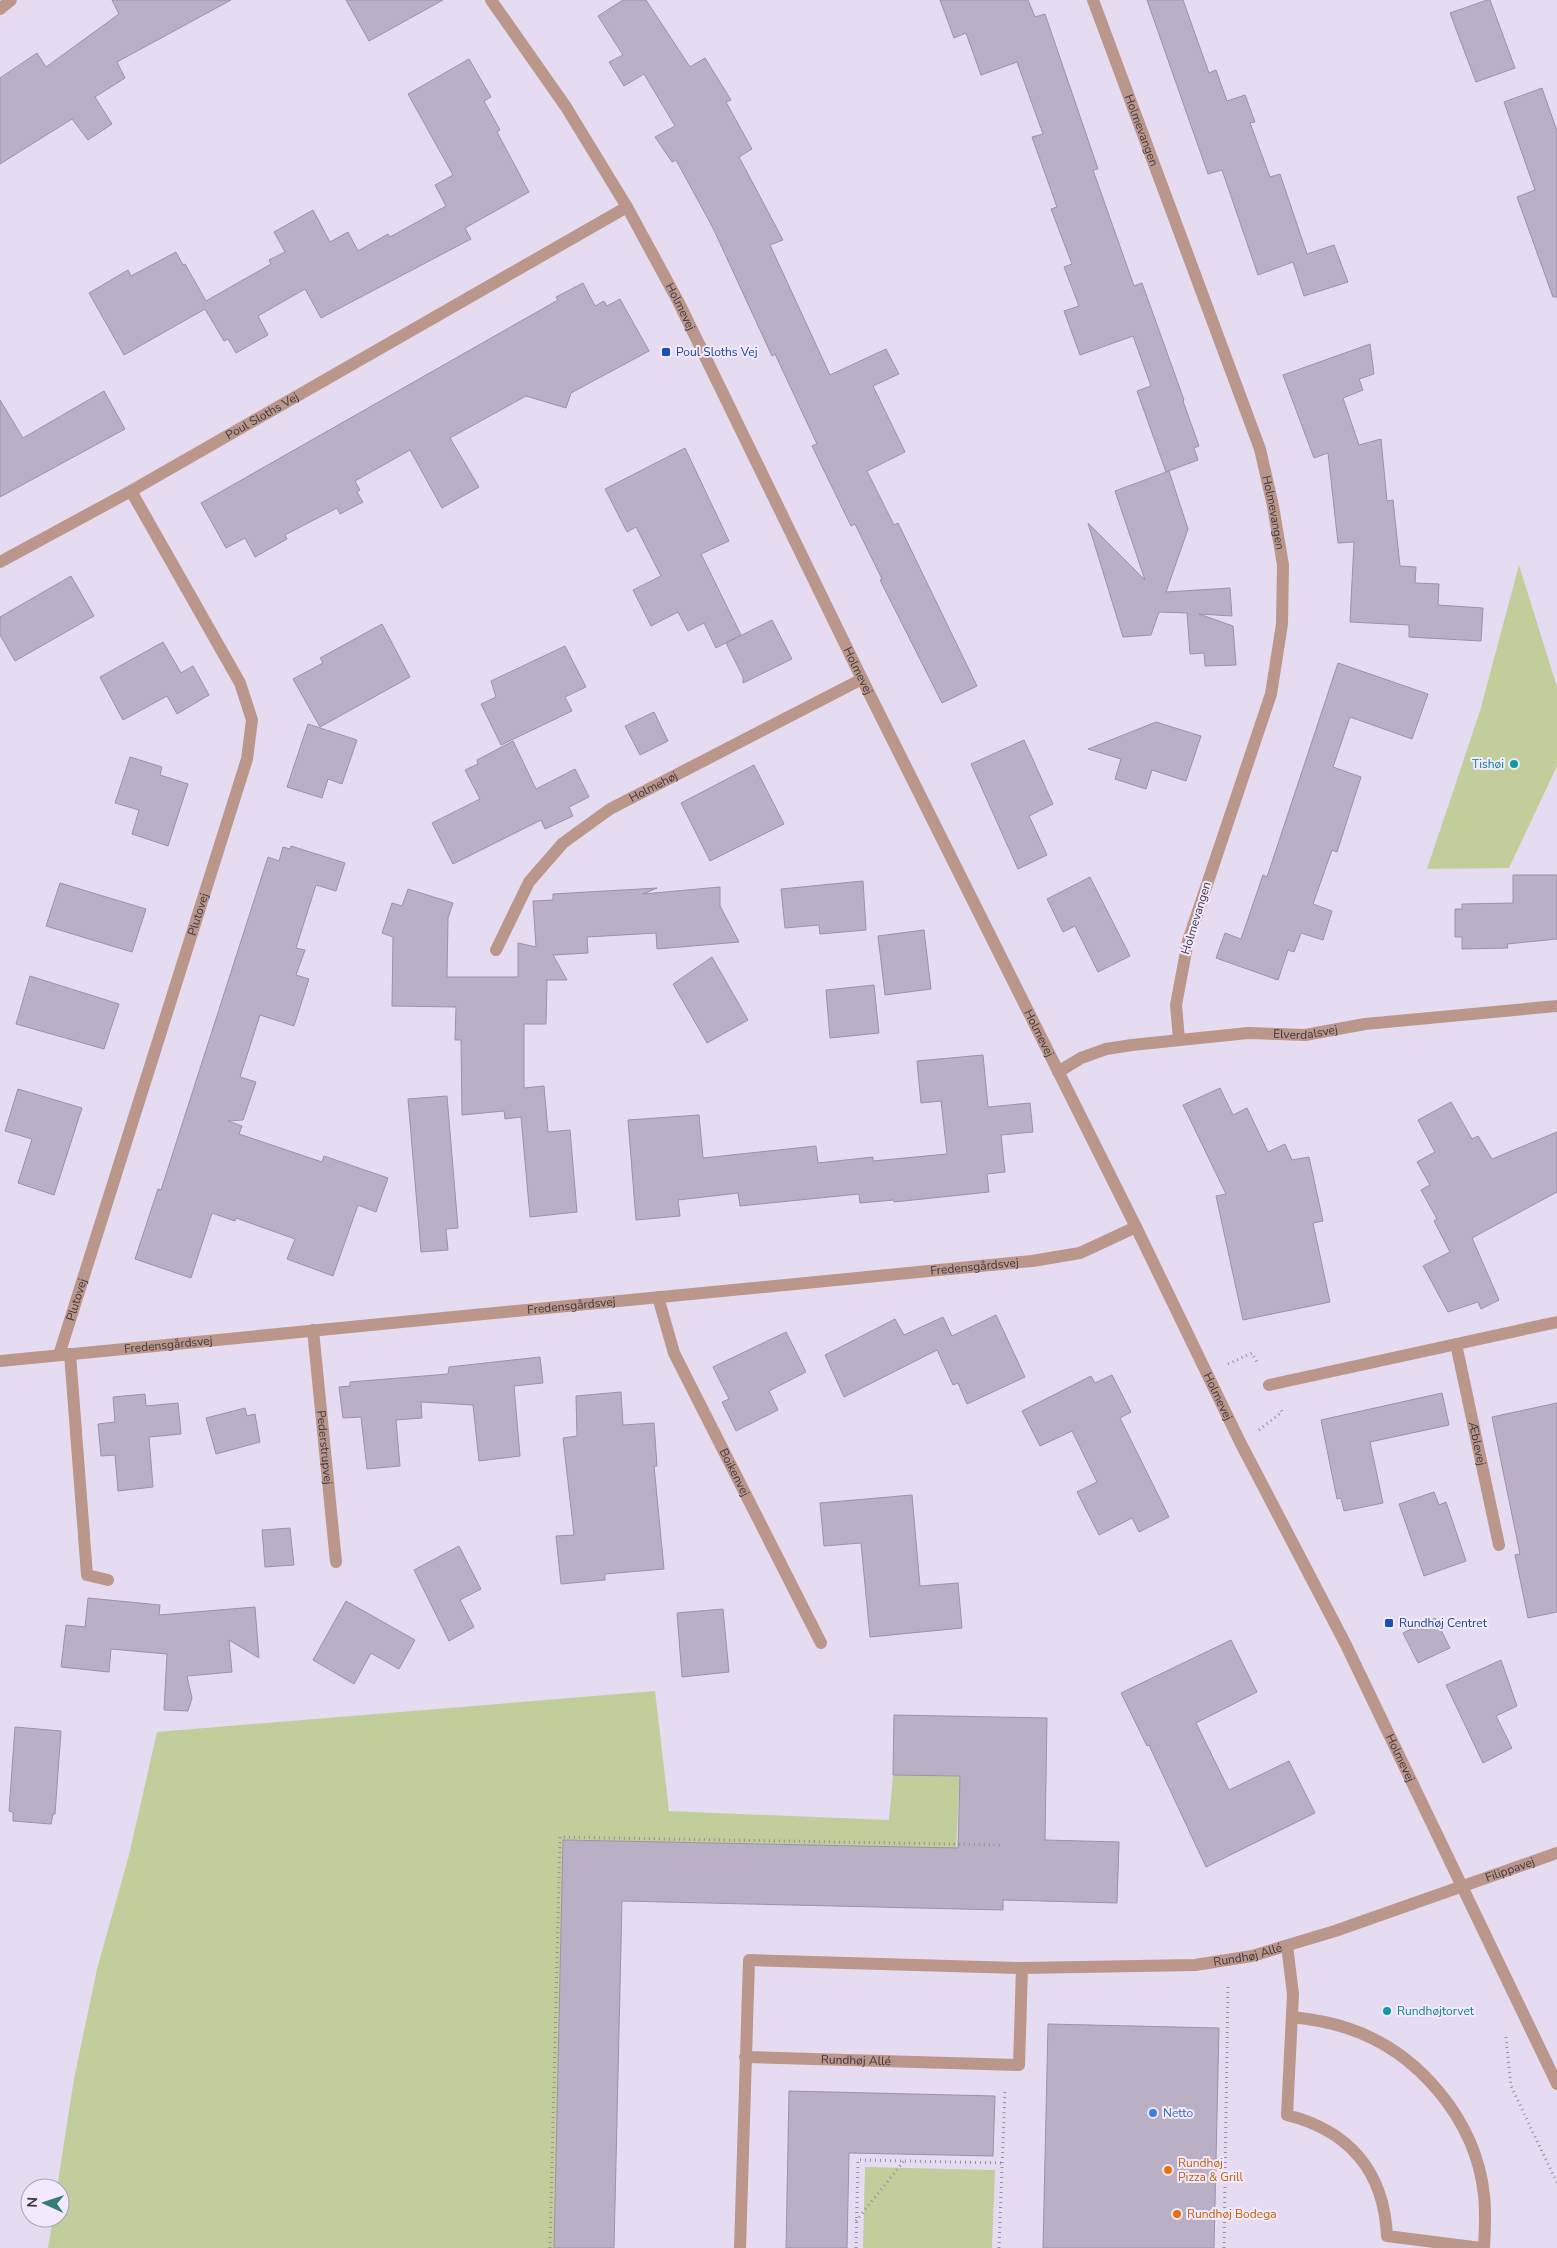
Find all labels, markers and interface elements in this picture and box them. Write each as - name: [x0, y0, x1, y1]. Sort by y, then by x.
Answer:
- street label: Holmevangen: [1121, 92, 1162, 168]
- street label: Holmevej: [662, 280, 699, 333]
- place label: Poul Sloths Vej: [676, 344, 758, 360]
- marker: Poul Sloths Vej: [660, 346, 672, 358]
- street label: Poul Sloths Vej: [223, 389, 302, 443]
- street label: Holmevangen: [1258, 474, 1288, 551]
- street label: Holmevej: [840, 644, 877, 697]
- place label: Tishøi: [1472, 756, 1504, 772]
- marker: Tishøi: [1508, 758, 1520, 770]
- street label: Holmehøj: [626, 767, 680, 806]
- street label: Holmevangen: [1177, 880, 1215, 956]
- street label: Plutovej: [184, 891, 212, 938]
- street label: Holmevej: [1020, 1007, 1058, 1060]
- street label: Elverdalsvej: [1273, 1021, 1339, 1043]
- street label: Fredensgårdsvej: [930, 1254, 1020, 1279]
- street label: Plutovej: [62, 1276, 91, 1323]
- street label: Fredensgårdsvej: [526, 1293, 616, 1318]
- street label: Fredensgårdsvej: [123, 1332, 213, 1357]
- street label: Holmevej: [1200, 1370, 1236, 1423]
- street label: Pederstrupvej: [313, 1410, 336, 1485]
- street label: Æblevej: [1465, 1420, 1490, 1467]
- street label: Boikenvej: [716, 1446, 753, 1499]
- place label: Rundhøj Centret: [1399, 1615, 1488, 1631]
- marker: Rundhøj Centret: [1383, 1617, 1395, 1629]
- street label: Holmevej: [1382, 1731, 1419, 1785]
- street label: Filippavej: [1483, 1853, 1537, 1886]
- street label: Rundhøj Allé: [1212, 1939, 1284, 1970]
- place label: Rundhøjtorvet: [1397, 2003, 1475, 2019]
- marker: Rundhøjtorvet: [1381, 2005, 1393, 2017]
- street label: Rundhøj Allé: [821, 2051, 891, 2069]
- place label: Netto: [1163, 2105, 1193, 2121]
- marker: Netto: [1147, 2107, 1159, 2119]
- place label: Rundhøj Pizza & Grill: [1178, 2155, 1244, 2185]
- marker: Rundhøj Pizza & Grill: [1162, 2164, 1174, 2176]
- north arrow: [20, 2178, 70, 2228]
- text: N: [23, 2197, 42, 2208]
- place label: Rundhøj Bodega: [1187, 2206, 1277, 2222]
- marker: Rundhøj Bodega: [1171, 2208, 1183, 2220]

